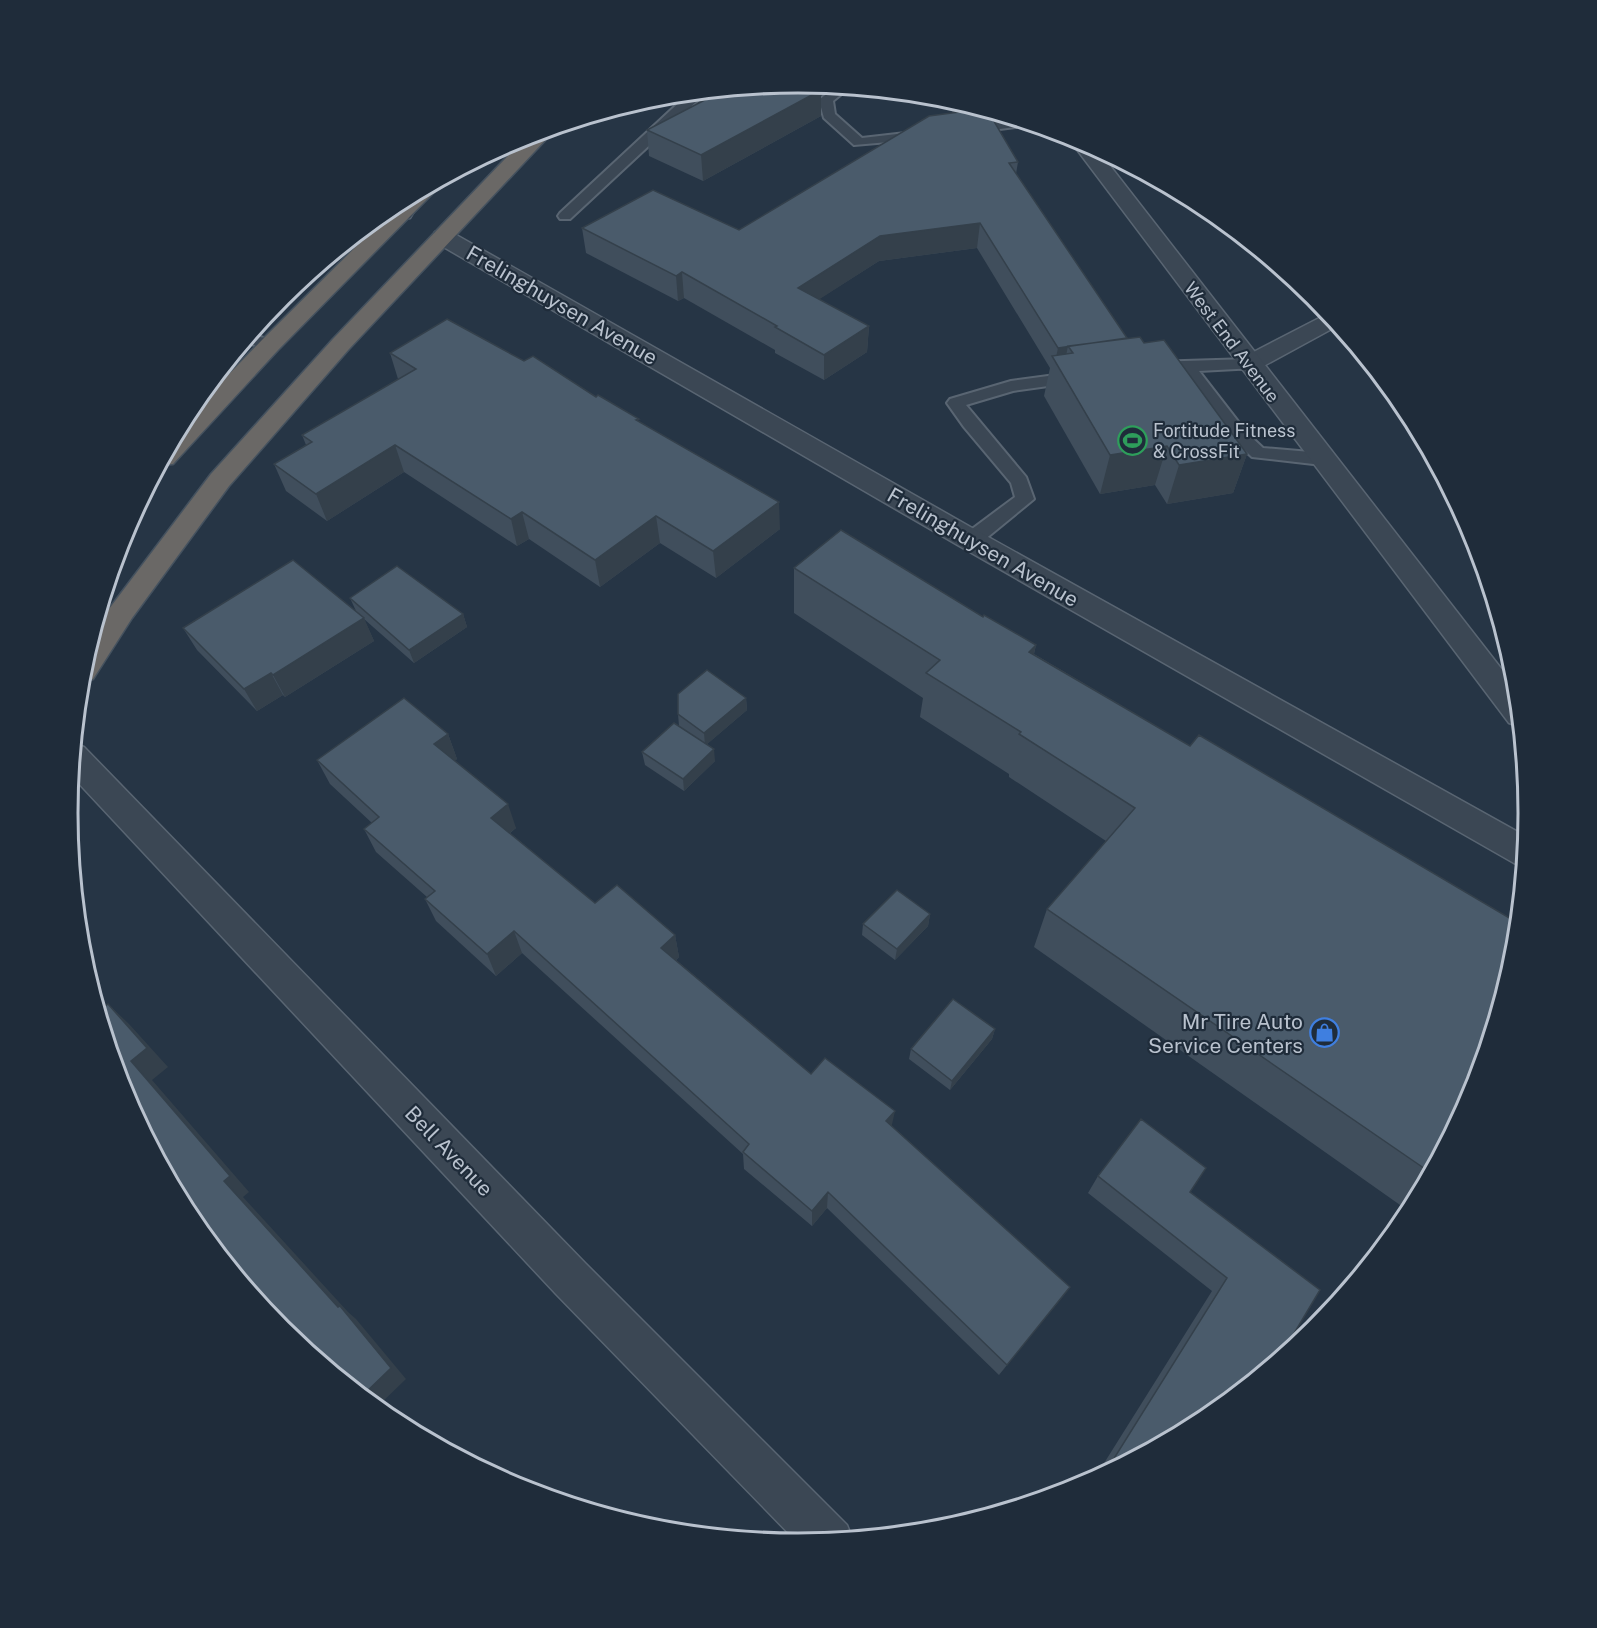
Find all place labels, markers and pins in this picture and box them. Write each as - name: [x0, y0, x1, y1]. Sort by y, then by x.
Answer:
- place label: Fortitude Fitness & CrossFit: [1153, 420, 1295, 462]
- sports icon: Fortitude Fitness & CrossFit: [1116, 424, 1148, 456]
- place label: Mr Tire Auto Service Centers: [1148, 1009, 1303, 1058]
- shop icon: Mr Tire Auto Service Centers: [1308, 1017, 1340, 1049]

